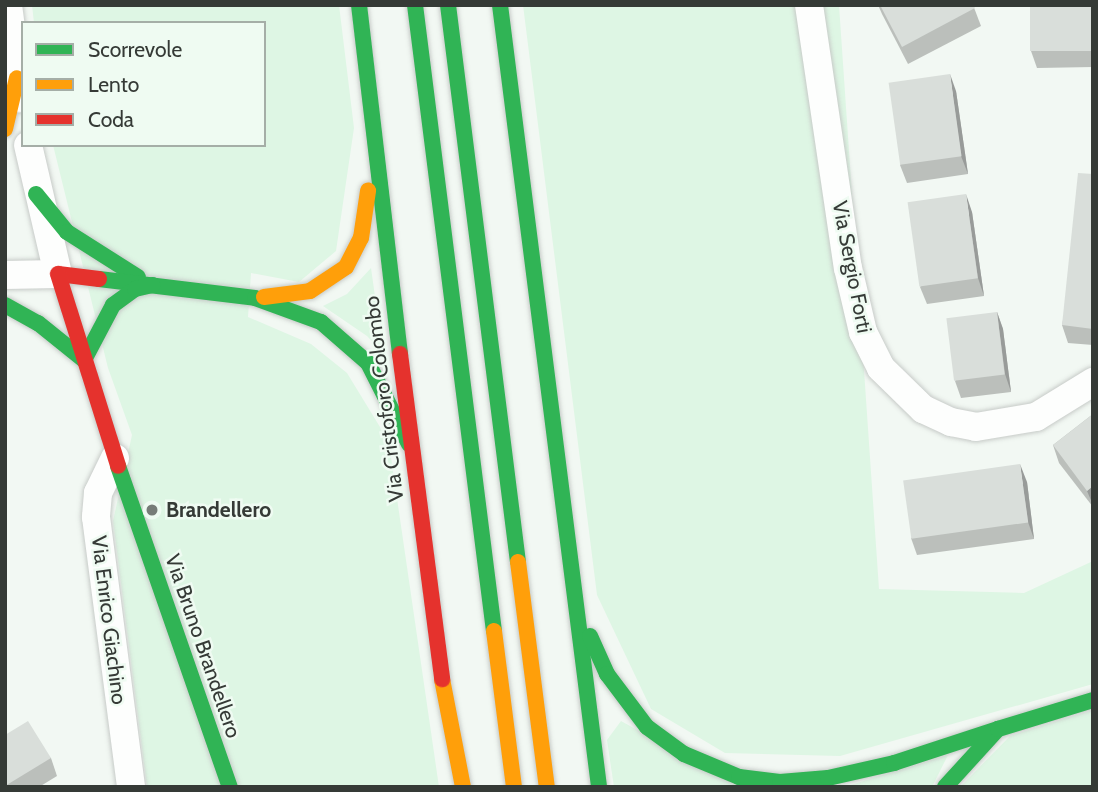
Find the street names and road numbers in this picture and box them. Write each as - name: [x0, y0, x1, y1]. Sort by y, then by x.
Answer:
- street label: Via Sergio Forti: [827, 199, 877, 335]
- street label: Via Cristoforo Colombo: [359, 295, 409, 503]
- street label: Via Enrico Giachino: [86, 534, 132, 706]
- street label: Via Bruno Brandellero: [160, 551, 246, 741]

